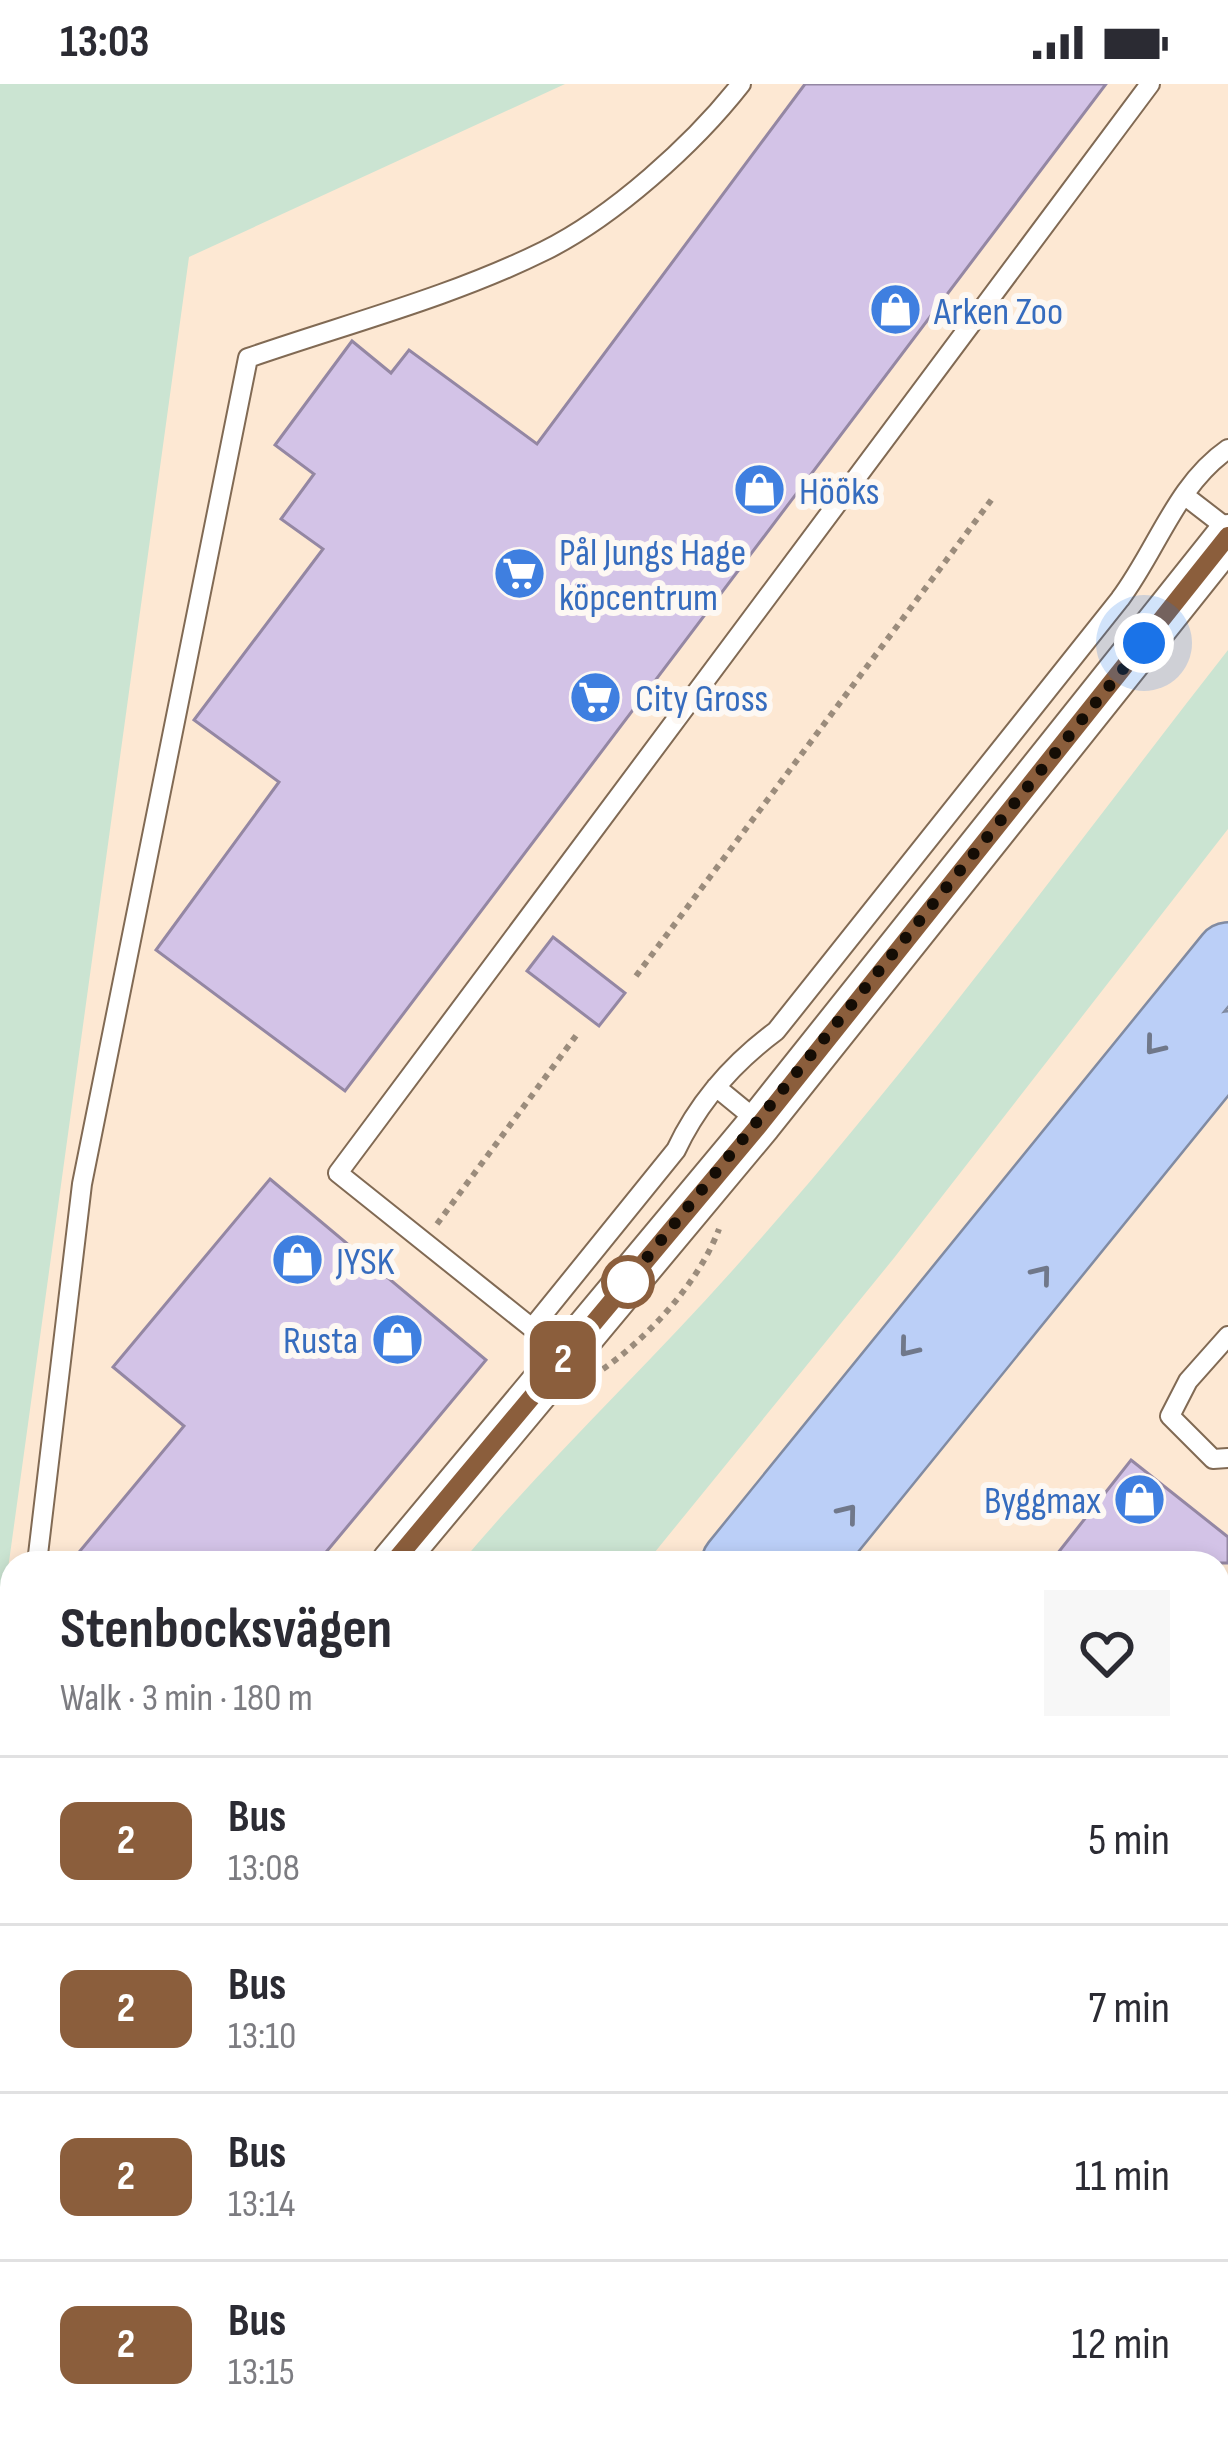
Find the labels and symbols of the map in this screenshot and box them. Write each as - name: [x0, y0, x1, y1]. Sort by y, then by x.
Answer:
- shop icon: Arken Zoo: [867, 282, 923, 338]
- place label: Arken Zoo: [933, 289, 1063, 336]
- shop icon: Hööks: [732, 462, 788, 518]
- place label: Hööks: [799, 469, 880, 516]
- place label: Pål Jungs Hage köpcentrum: [559, 530, 746, 622]
- supermarket icon: Pål Jungs Hage köpcentrum: [492, 545, 548, 601]
- your location: [1114, 613, 1174, 673]
- supermarket icon: City Gross: [568, 669, 624, 725]
- place label: City Gross: [635, 676, 768, 723]
- one-way arrow: [1147, 1032, 1169, 1054]
- shop icon: JYSK: [269, 1232, 325, 1288]
- place label: JYSK: [335, 1239, 395, 1286]
- unlabelled marker: [603, 1257, 653, 1307]
- one-way arrow: [1028, 1265, 1049, 1287]
- shop icon: Rusta: [369, 1311, 425, 1367]
- place label: Rusta: [283, 1318, 358, 1365]
- line badge: 2: [524, 1321, 602, 1399]
- one-way arrow: [901, 1335, 923, 1357]
- shop icon: Byggmax: [1112, 1471, 1168, 1527]
- place label: Byggmax: [984, 1478, 1101, 1525]
- one-way arrow: [833, 1504, 855, 1526]

